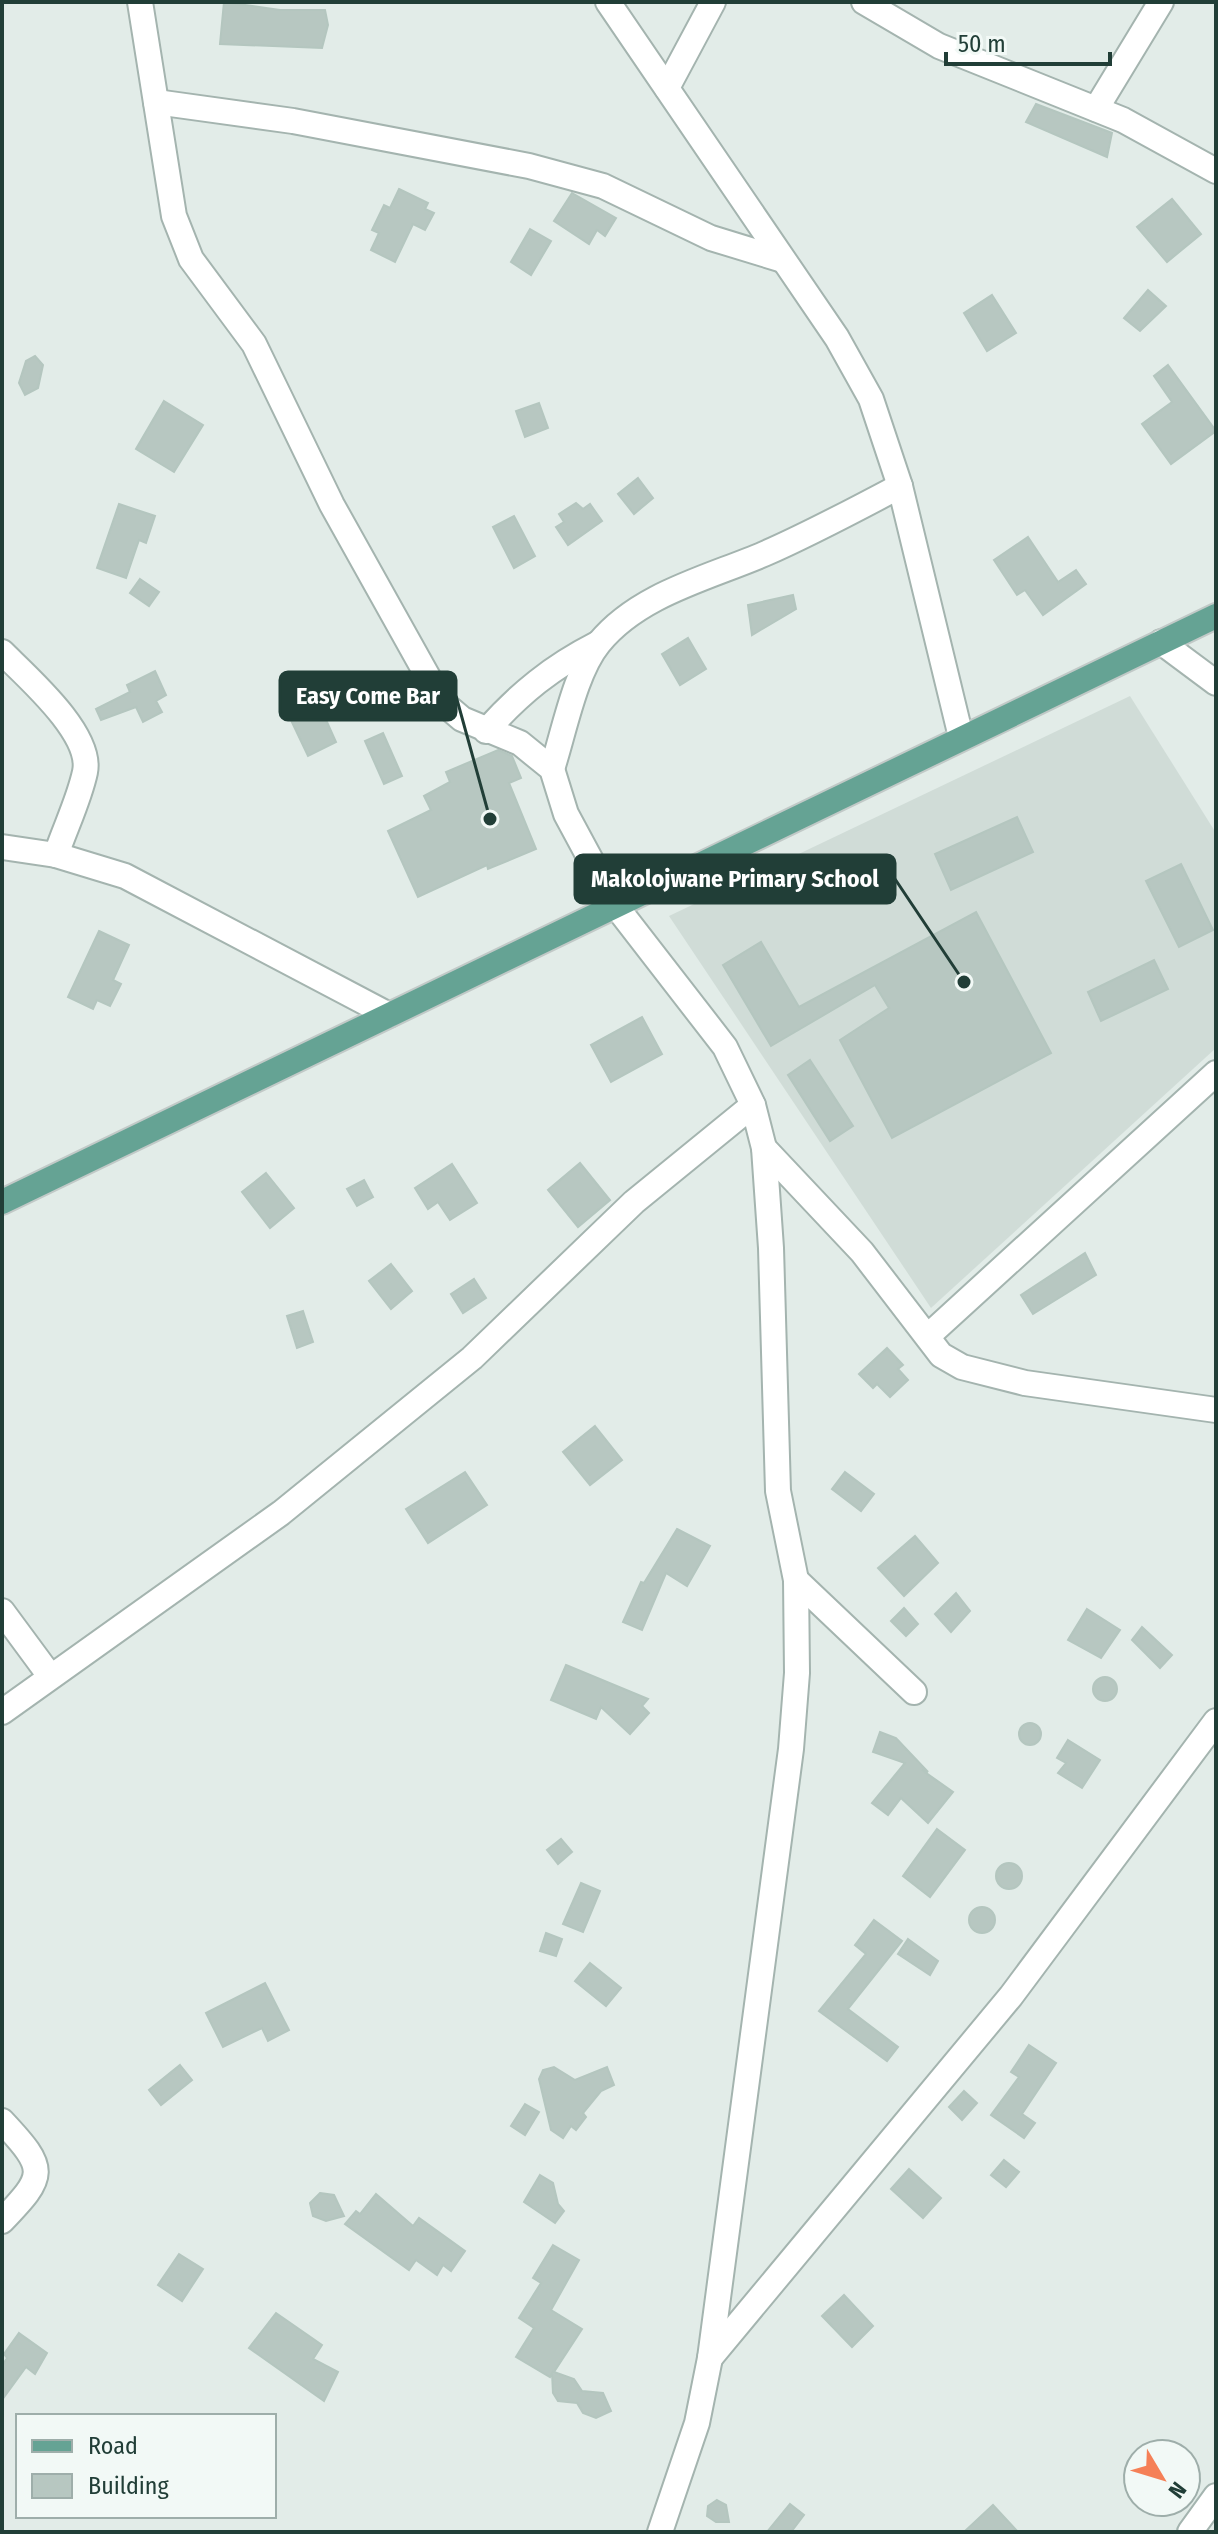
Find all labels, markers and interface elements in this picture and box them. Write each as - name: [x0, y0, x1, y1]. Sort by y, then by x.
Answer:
- scale bar: [946, 16, 1110, 66]
- text: 50 m: [958, 30, 1006, 58]
- callout: Easy Come Bar: [280, 672, 456, 720]
- text: Easy Come Bar: [296, 682, 440, 710]
- callout: Makolojwane Primary School: [575, 855, 895, 903]
- text: Makolojwane Primary School: [591, 865, 879, 893]
- legend: [16, 2414, 276, 2518]
- text: Road: [88, 2432, 138, 2460]
- north arrow: [1122, 2438, 1202, 2518]
- text: Building: [88, 2472, 170, 2500]
- text: N: [1163, 2476, 1192, 2504]

